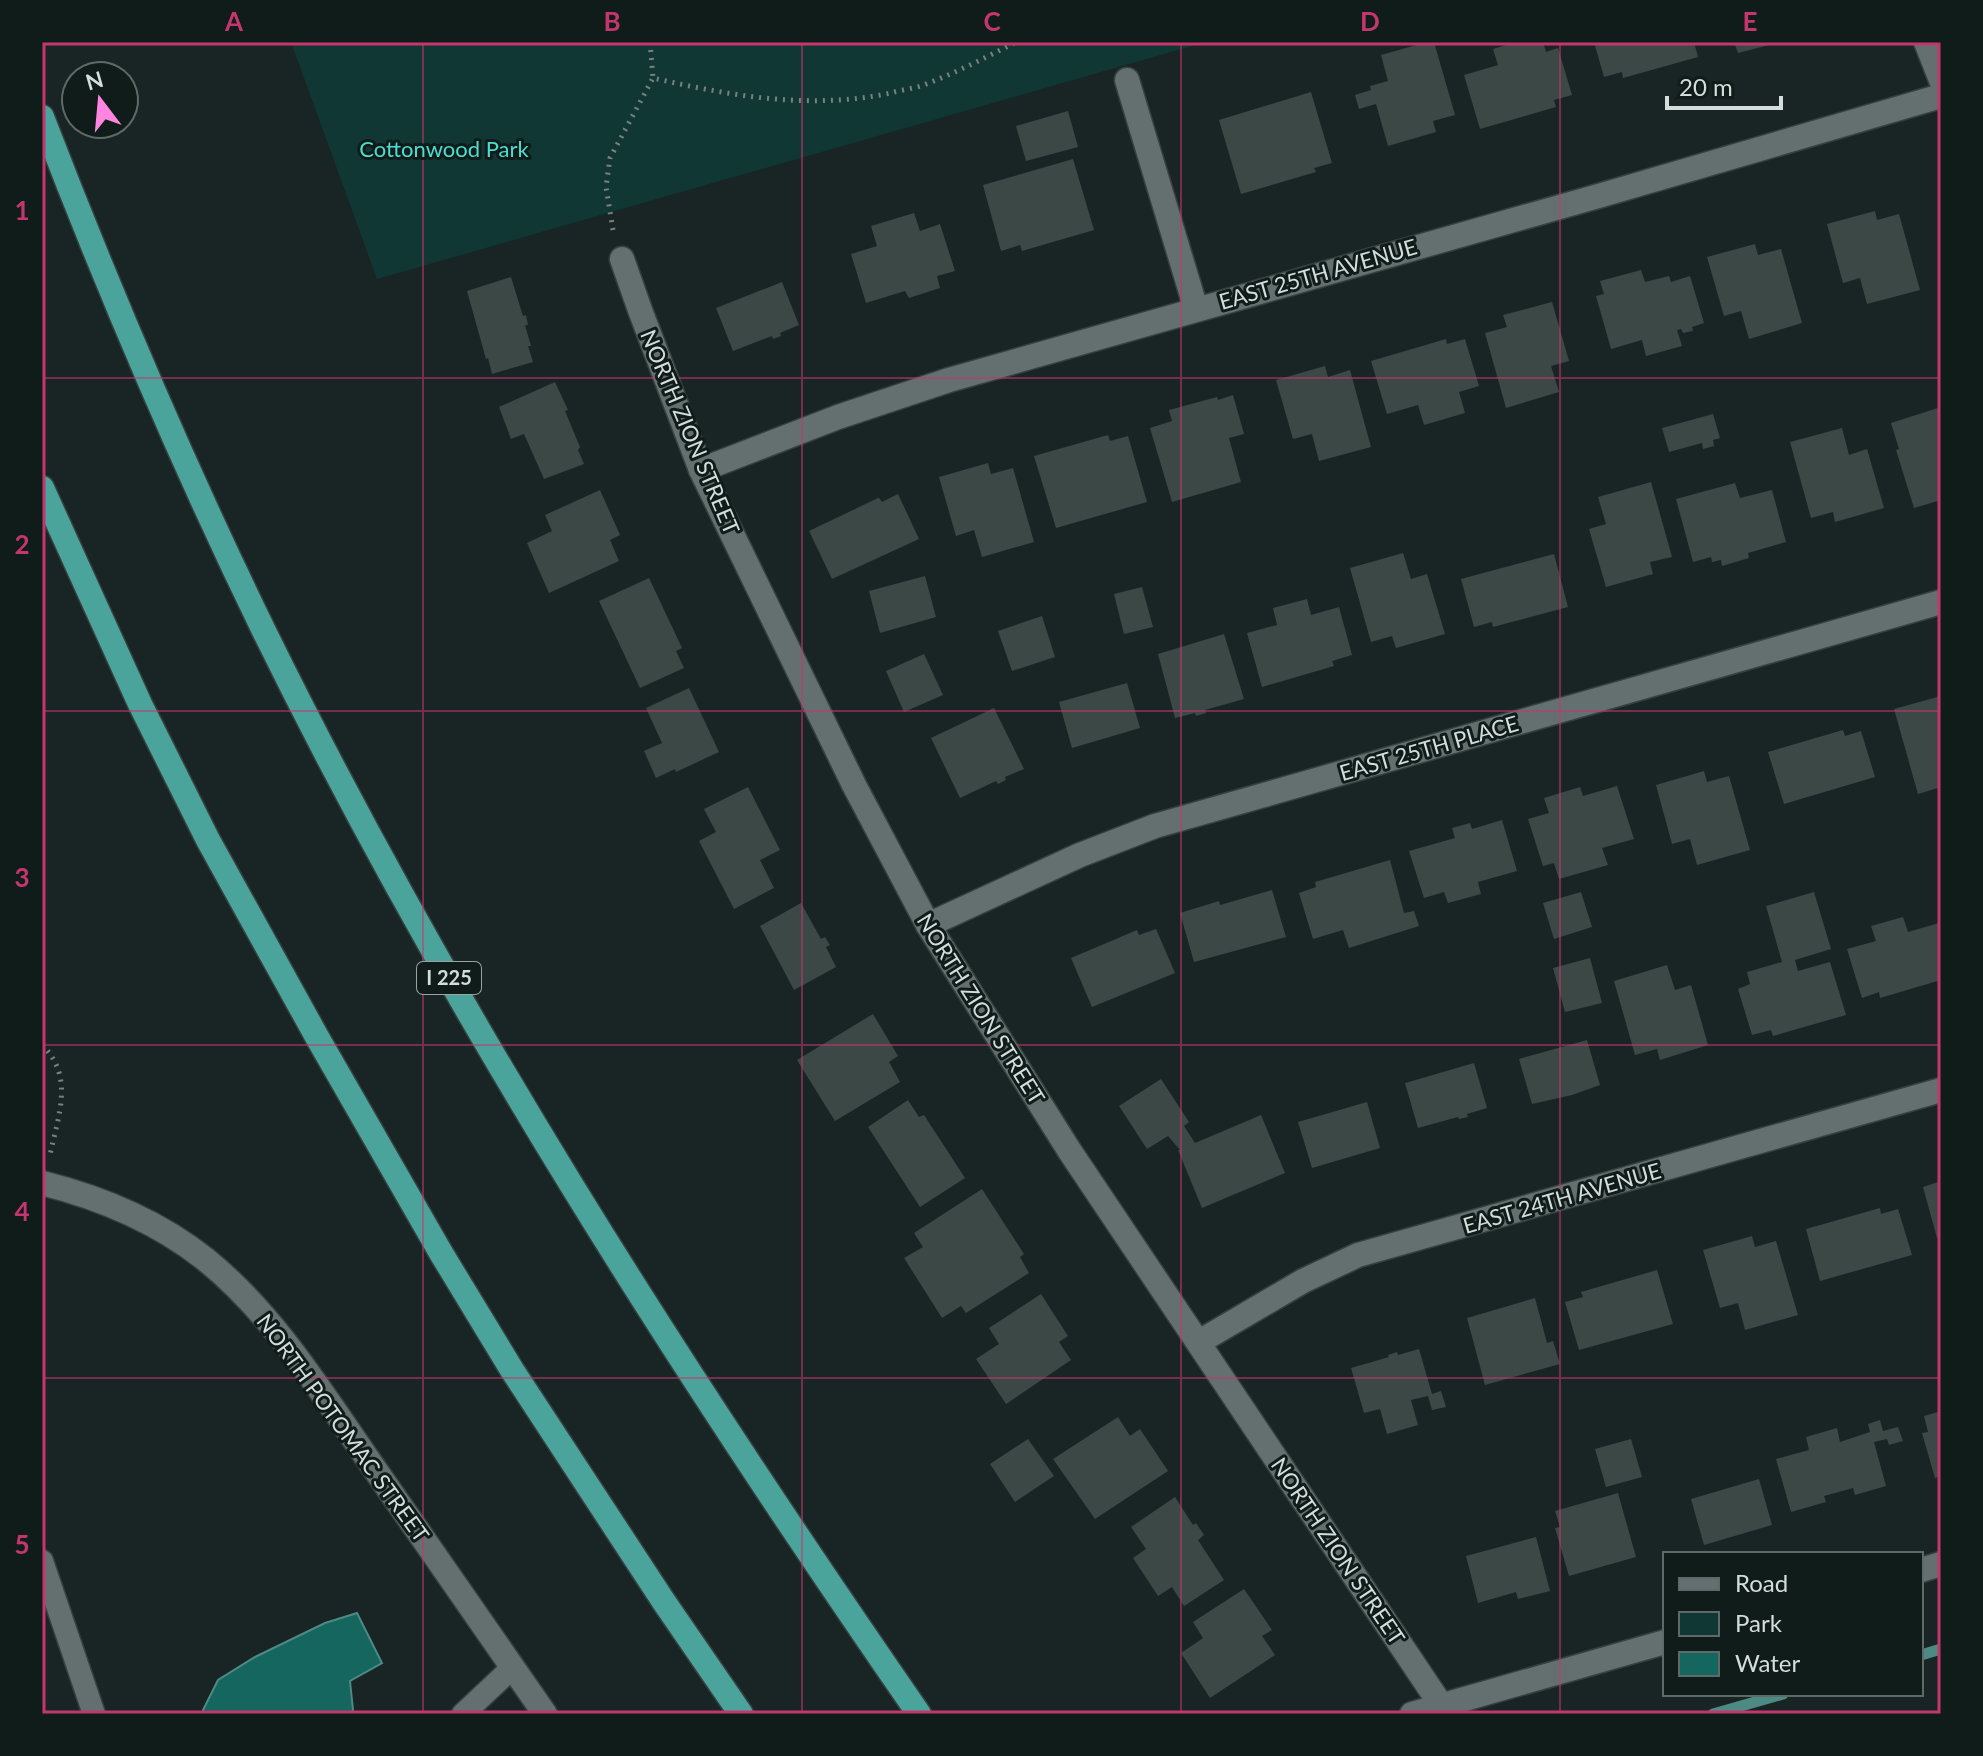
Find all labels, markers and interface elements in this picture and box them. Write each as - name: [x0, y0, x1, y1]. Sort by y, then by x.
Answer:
- text: A: [224, 5, 244, 37]
- text: B: [603, 5, 621, 37]
- text: C: [983, 5, 1001, 37]
- text: D: [1360, 5, 1380, 37]
- text: E: [1743, 5, 1757, 37]
- north arrow: [60, 60, 140, 140]
- scale bar: [1667, 60, 1781, 110]
- text: N: [82, 65, 106, 96]
- text: 20 m: [1679, 72, 1733, 101]
- park label: Cottonwood Park: [359, 135, 530, 162]
- text: 1: [14, 194, 30, 226]
- street label: EAST 25TH AVENUE: [1216, 232, 1420, 315]
- street label: NORTH ZION STREET: [635, 325, 746, 538]
- text: 2: [14, 528, 30, 560]
- street label: EAST 25TH PLACE: [1336, 709, 1521, 786]
- text: 3: [14, 861, 30, 893]
- street label: NORTH ZION STREET: [912, 908, 1051, 1109]
- road number: I 225: [417, 962, 481, 994]
- street label: EAST 24TH AVENUE: [1460, 1156, 1664, 1239]
- text: 4: [14, 1195, 30, 1227]
- street label: NORTH POTOMAC STREET: [252, 1308, 435, 1547]
- street label: NORTH ZION STREET: [1266, 1452, 1411, 1649]
- text: 5: [14, 1528, 30, 1560]
- legend: [1663, 1552, 1923, 1696]
- text: Road: [1735, 1568, 1788, 1597]
- text: Park: [1735, 1608, 1783, 1637]
- text: Water: [1735, 1648, 1800, 1677]

